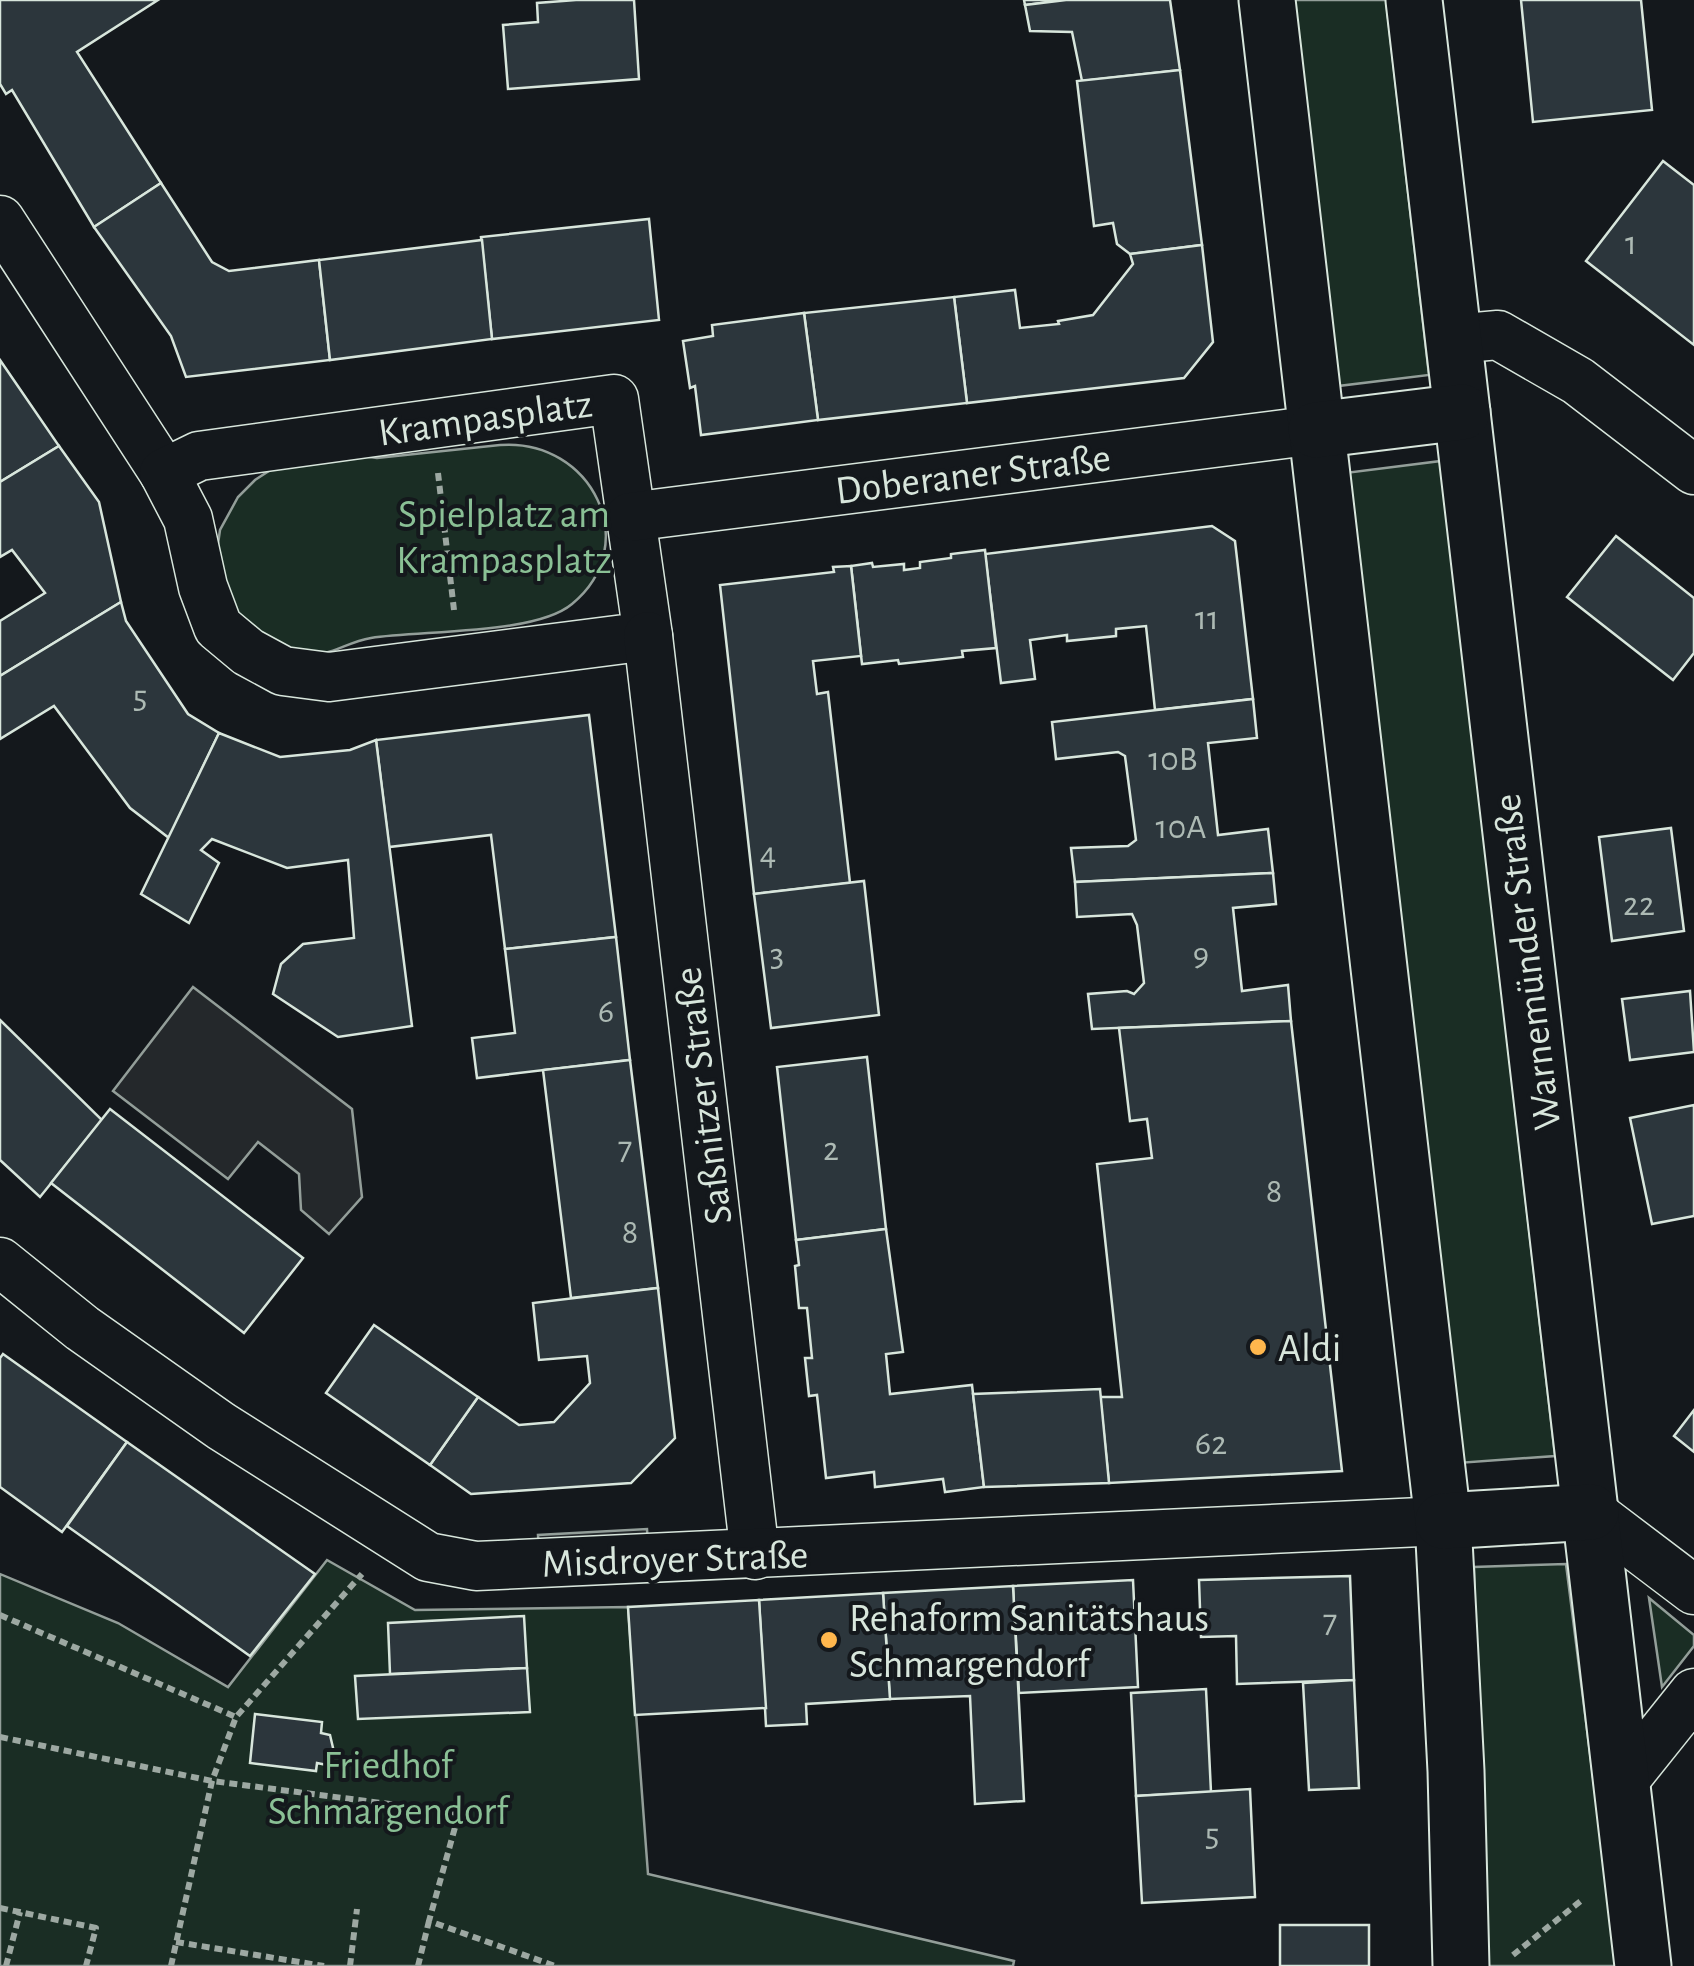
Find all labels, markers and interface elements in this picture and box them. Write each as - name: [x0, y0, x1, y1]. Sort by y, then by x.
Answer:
- house number: 1: [1625, 226, 1637, 261]
- street label: Krampasplatz: [376, 384, 595, 454]
- street label: Doberaner Straße: [833, 438, 1113, 512]
- park label: Spielplatz am Krampasplatz: [396, 495, 612, 581]
- house number: 11: [1195, 601, 1219, 636]
- house number: 5: [133, 680, 147, 715]
- house number: 10B: [1148, 742, 1198, 777]
- street label: Warnemünder Straße: [1488, 791, 1568, 1132]
- house number: 10A: [1156, 810, 1206, 845]
- house number: 4: [760, 837, 776, 872]
- house number: 22: [1623, 887, 1655, 922]
- house number: 9: [1193, 937, 1209, 972]
- house number: 3: [770, 938, 784, 973]
- street label: Saßnitzer Straße: [668, 965, 740, 1227]
- house number: 6: [598, 994, 614, 1029]
- house number: 7: [618, 1131, 632, 1166]
- house number: 2: [823, 1132, 839, 1167]
- house number: 8: [1266, 1174, 1282, 1209]
- house number: 8: [622, 1215, 638, 1250]
- place label: Aldi: [1278, 1329, 1341, 1369]
- marker: Aldi: [1247, 1336, 1269, 1358]
- house number: 62: [1195, 1426, 1227, 1461]
- street label: Misdroyer Straße: [541, 1535, 809, 1585]
- place label: Rehaform Sanitätshaus Schmargendorf: [849, 1599, 1209, 1685]
- house number: 7: [1323, 1604, 1337, 1639]
- marker: Rehaform Sanitätshaus Schmargendorf: [818, 1629, 840, 1651]
- park label: Friedhof Schmargendorf: [268, 1746, 510, 1832]
- house number: 5: [1205, 1818, 1219, 1853]

